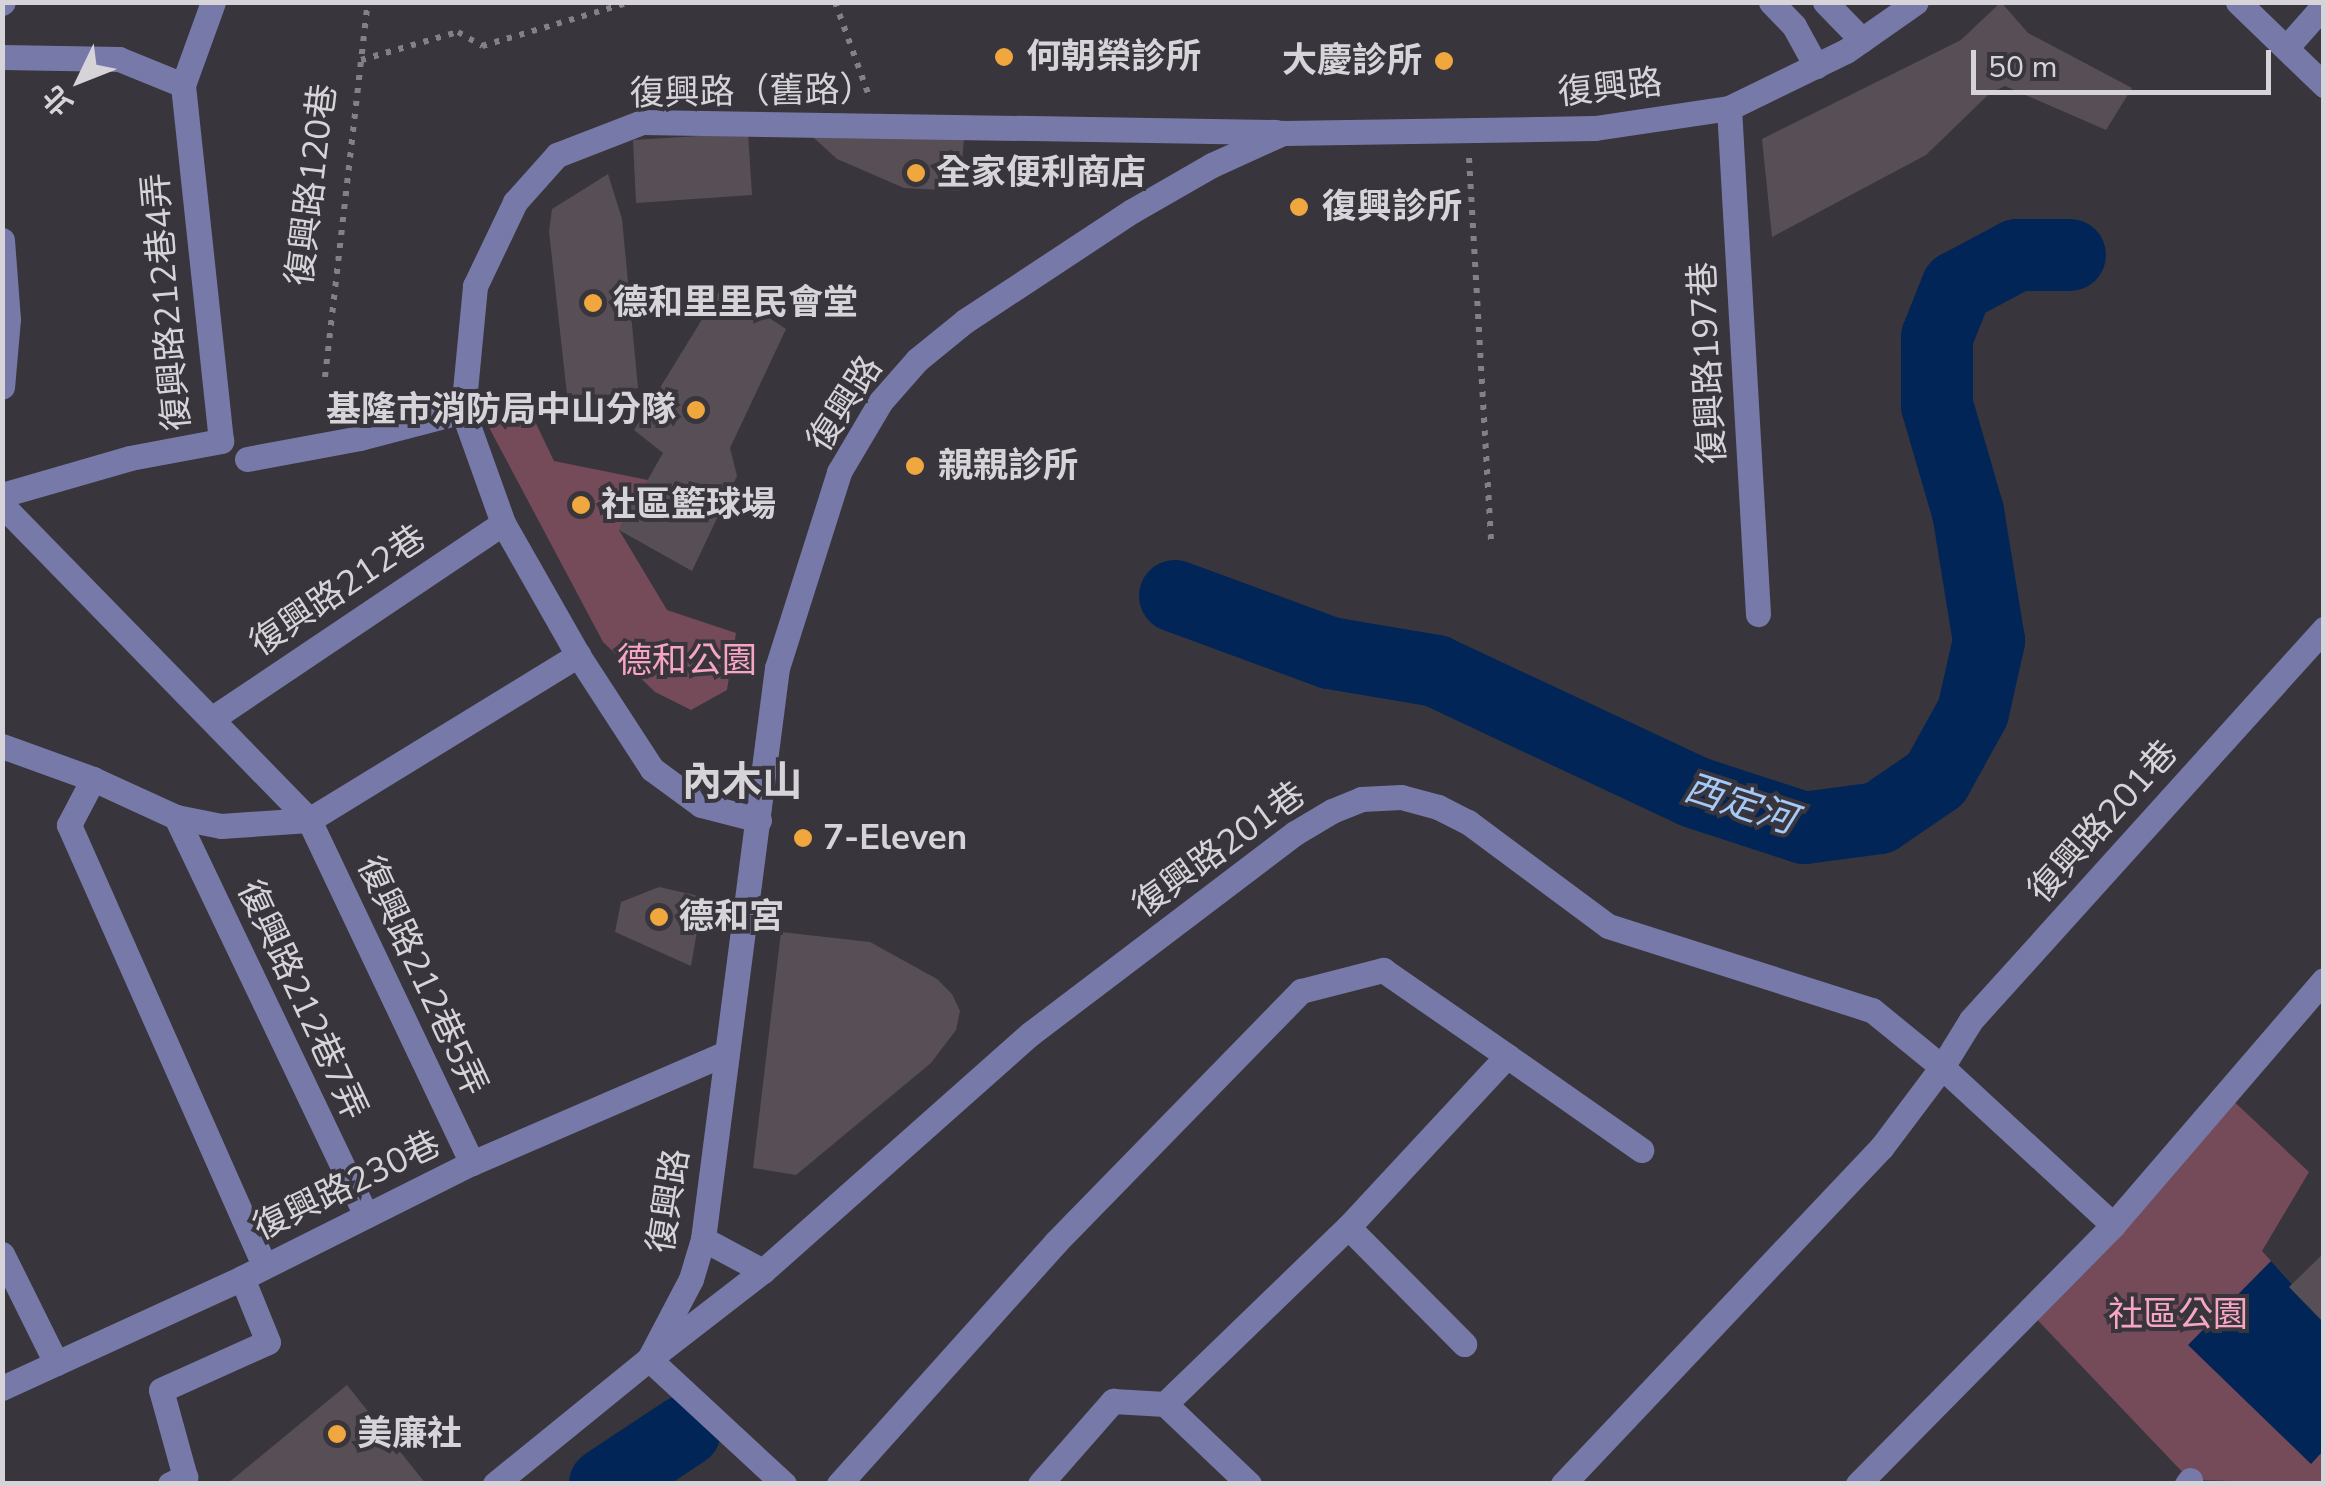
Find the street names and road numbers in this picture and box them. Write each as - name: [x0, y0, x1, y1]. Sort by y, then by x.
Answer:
- street label: 復興路: [1556, 62, 1664, 114]
- street label: 復興路（舊路）: [629, 69, 875, 115]
- street label: 復興路120巷: [279, 82, 345, 288]
- street label: 復興路212巷4弄: [135, 171, 199, 433]
- street label: 復興路197巷: [1682, 261, 1734, 465]
- street label: 復興路: [799, 349, 891, 459]
- street label: 復興路212巷: [242, 517, 434, 665]
- street label: 復興路201巷: [2019, 733, 2187, 911]
- street label: 復興路201巷: [1125, 773, 1313, 927]
- street label: 復興路212巷5弄: [348, 850, 496, 1102]
- street label: 復興路212巷7弄: [228, 874, 376, 1126]
- street label: 復興路230巷: [247, 1123, 447, 1249]
- street label: 復興路: [640, 1146, 698, 1256]

